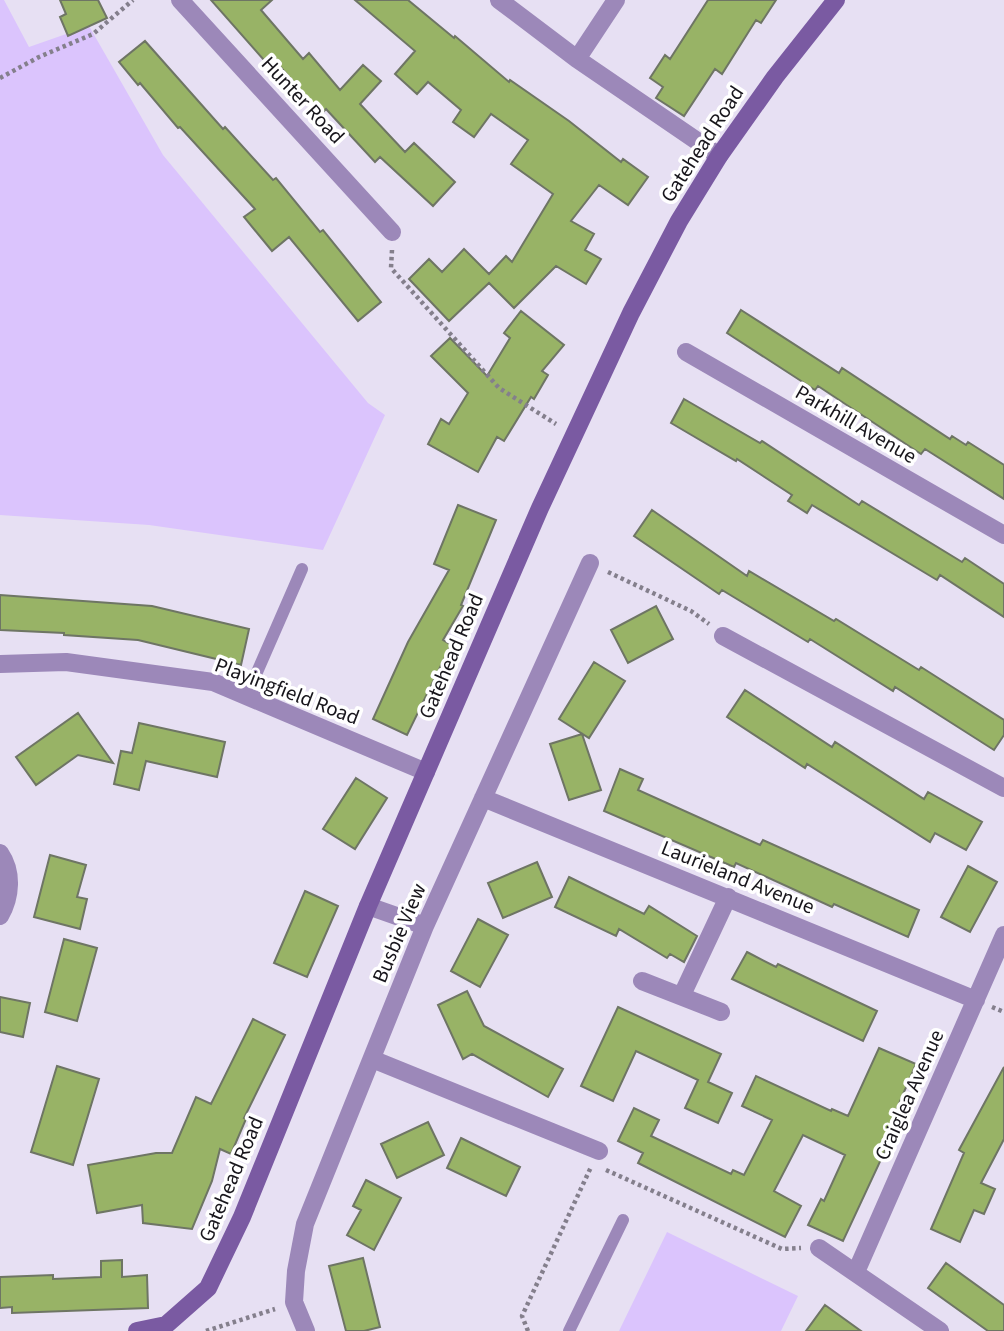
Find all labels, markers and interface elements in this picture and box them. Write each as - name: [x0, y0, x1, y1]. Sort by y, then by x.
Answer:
- street label: Hunter Road: [254, 49, 352, 151]
- street label: Gatehead Road: [653, 80, 751, 208]
- street label: Parkhill Avenue: [790, 377, 922, 471]
- street label: Gatehead Road: [411, 589, 491, 723]
- street label: Playingfield Road: [210, 650, 364, 732]
- street label: Laurieland Avenue: [657, 833, 819, 921]
- street label: Busbie View: [365, 879, 433, 987]
- street label: Craiglea Avenue: [867, 1025, 951, 1165]
- street label: Gatehead Road: [191, 1112, 271, 1246]

